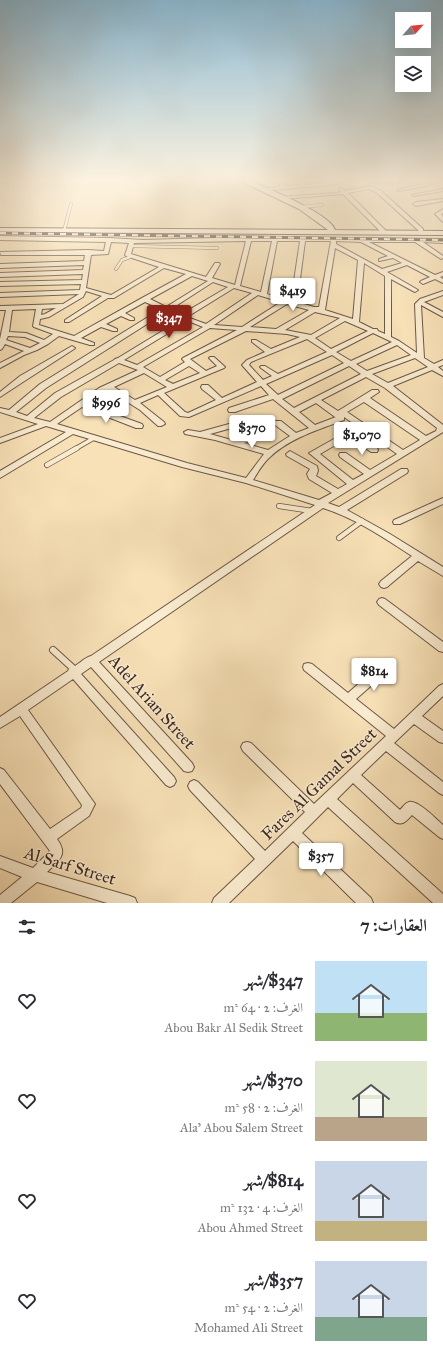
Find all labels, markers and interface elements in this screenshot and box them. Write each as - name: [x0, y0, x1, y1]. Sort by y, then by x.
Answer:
- north arrow: [395, 12, 431, 48]
- map controls: [395, 12, 431, 92]
- button: layers: [395, 56, 431, 92]
- pin: $419: [269, 278, 317, 312]
- text: $419: [279, 283, 307, 299]
- pin: $347: [145, 305, 193, 339]
- text: $347: [156, 310, 182, 326]
- pin: $996: [82, 390, 130, 424]
- text: $996: [92, 395, 120, 411]
- pin: $370: [228, 415, 276, 449]
- text: $370: [238, 420, 266, 436]
- pin: $1,070: [329, 422, 395, 456]
- text: $1,070: [343, 427, 381, 443]
- street label: Adel Arian Street: [103, 650, 200, 754]
- pin: $814: [350, 658, 398, 692]
- text: $814: [360, 663, 388, 679]
- street label: Fares Al Gamal Street: [257, 724, 381, 844]
- street label: Al Sarf Street: [21, 842, 118, 890]
- pin: $357: [297, 843, 345, 877]
- text: $357: [308, 848, 334, 864]
- text: العقارات: 7: [361, 915, 427, 936]
- icon: filters: [16, 916, 38, 938]
- text: $347/شهر: [244, 970, 303, 991]
- icon: home: [347, 977, 395, 1025]
- icon: heart: [16, 990, 38, 1012]
- text: الغرف: 2 · 64 m²: [224, 1000, 303, 1016]
- text: Abou Bakr Al Sedik Street: [165, 1020, 303, 1036]
- text: $370/شهر: [243, 1070, 303, 1091]
- icon: home: [347, 1077, 395, 1125]
- icon: heart: [16, 1090, 38, 1112]
- text: الغرف: 2 · 58 m²: [224, 1100, 303, 1116]
- text: Ala' Abou Salem Street: [180, 1120, 303, 1136]
- text: $814/شهر: [243, 1170, 303, 1191]
- icon: home: [347, 1177, 395, 1225]
- icon: heart: [16, 1190, 38, 1212]
- text: الغرف: 4 · 132 m²: [220, 1200, 303, 1216]
- text: Abou Ahmed Street: [198, 1220, 303, 1236]
- text: $357/شهر: [245, 1270, 303, 1291]
- icon: home: [347, 1277, 395, 1325]
- icon: heart: [16, 1290, 38, 1312]
- text: الغرف: 2 · 54 m²: [225, 1300, 303, 1316]
- text: Mohamed Ali Street: [194, 1320, 303, 1336]

